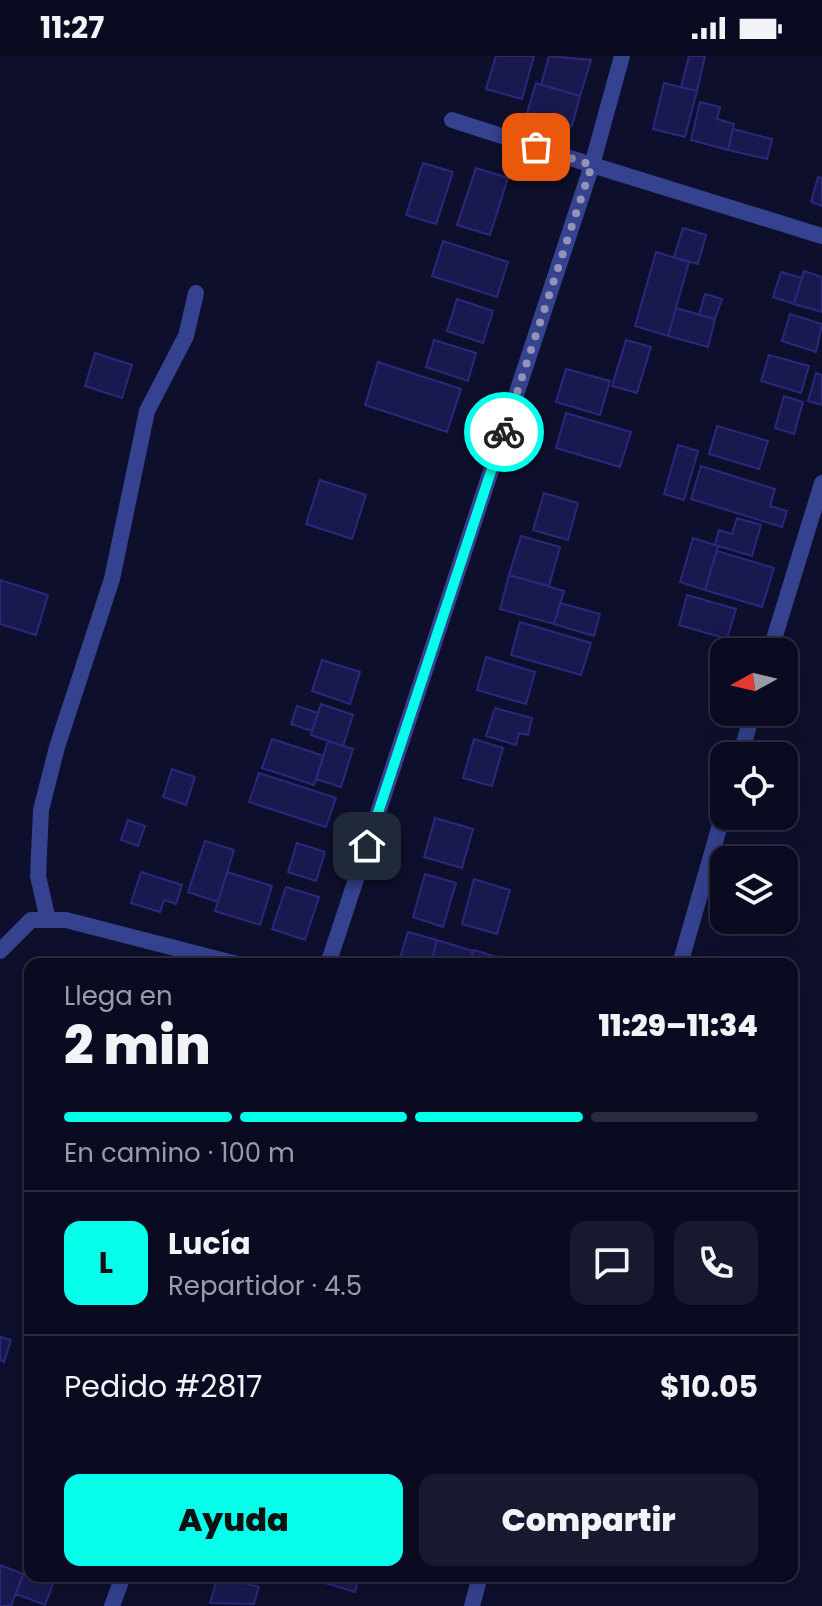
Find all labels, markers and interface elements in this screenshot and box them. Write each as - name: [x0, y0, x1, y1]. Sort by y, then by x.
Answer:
- text: 11:27: [40, 6, 104, 49]
- pin: [502, 113, 570, 181]
- icon: bag: [514, 125, 558, 169]
- courier: [464, 392, 544, 472]
- icon: bike: [482, 410, 526, 454]
- north arrow: [710, 638, 798, 726]
- map controls: [710, 638, 798, 934]
- button: locate: [710, 742, 798, 830]
- pin: [333, 812, 401, 880]
- icon: home: [345, 824, 389, 868]
- button: layers: [710, 846, 798, 934]
- text: Llega en: [64, 978, 173, 1014]
- text: 11:29–11:34: [598, 1004, 758, 1047]
- text: 2 min: [64, 1009, 211, 1082]
- text: En camino · 100 m: [64, 1135, 295, 1171]
- button: chat: [570, 1221, 654, 1305]
- button: phone: [674, 1221, 758, 1305]
- text: Lucía: [168, 1222, 251, 1265]
- text: L: [99, 1241, 113, 1284]
- text: Repartidor · 4.5: [168, 1268, 362, 1304]
- text: Pedido #2817: [64, 1365, 262, 1408]
- text: $10.05: [660, 1365, 758, 1408]
- button: Ayuda: [64, 1474, 403, 1566]
- button: Compartir: [419, 1474, 758, 1566]

